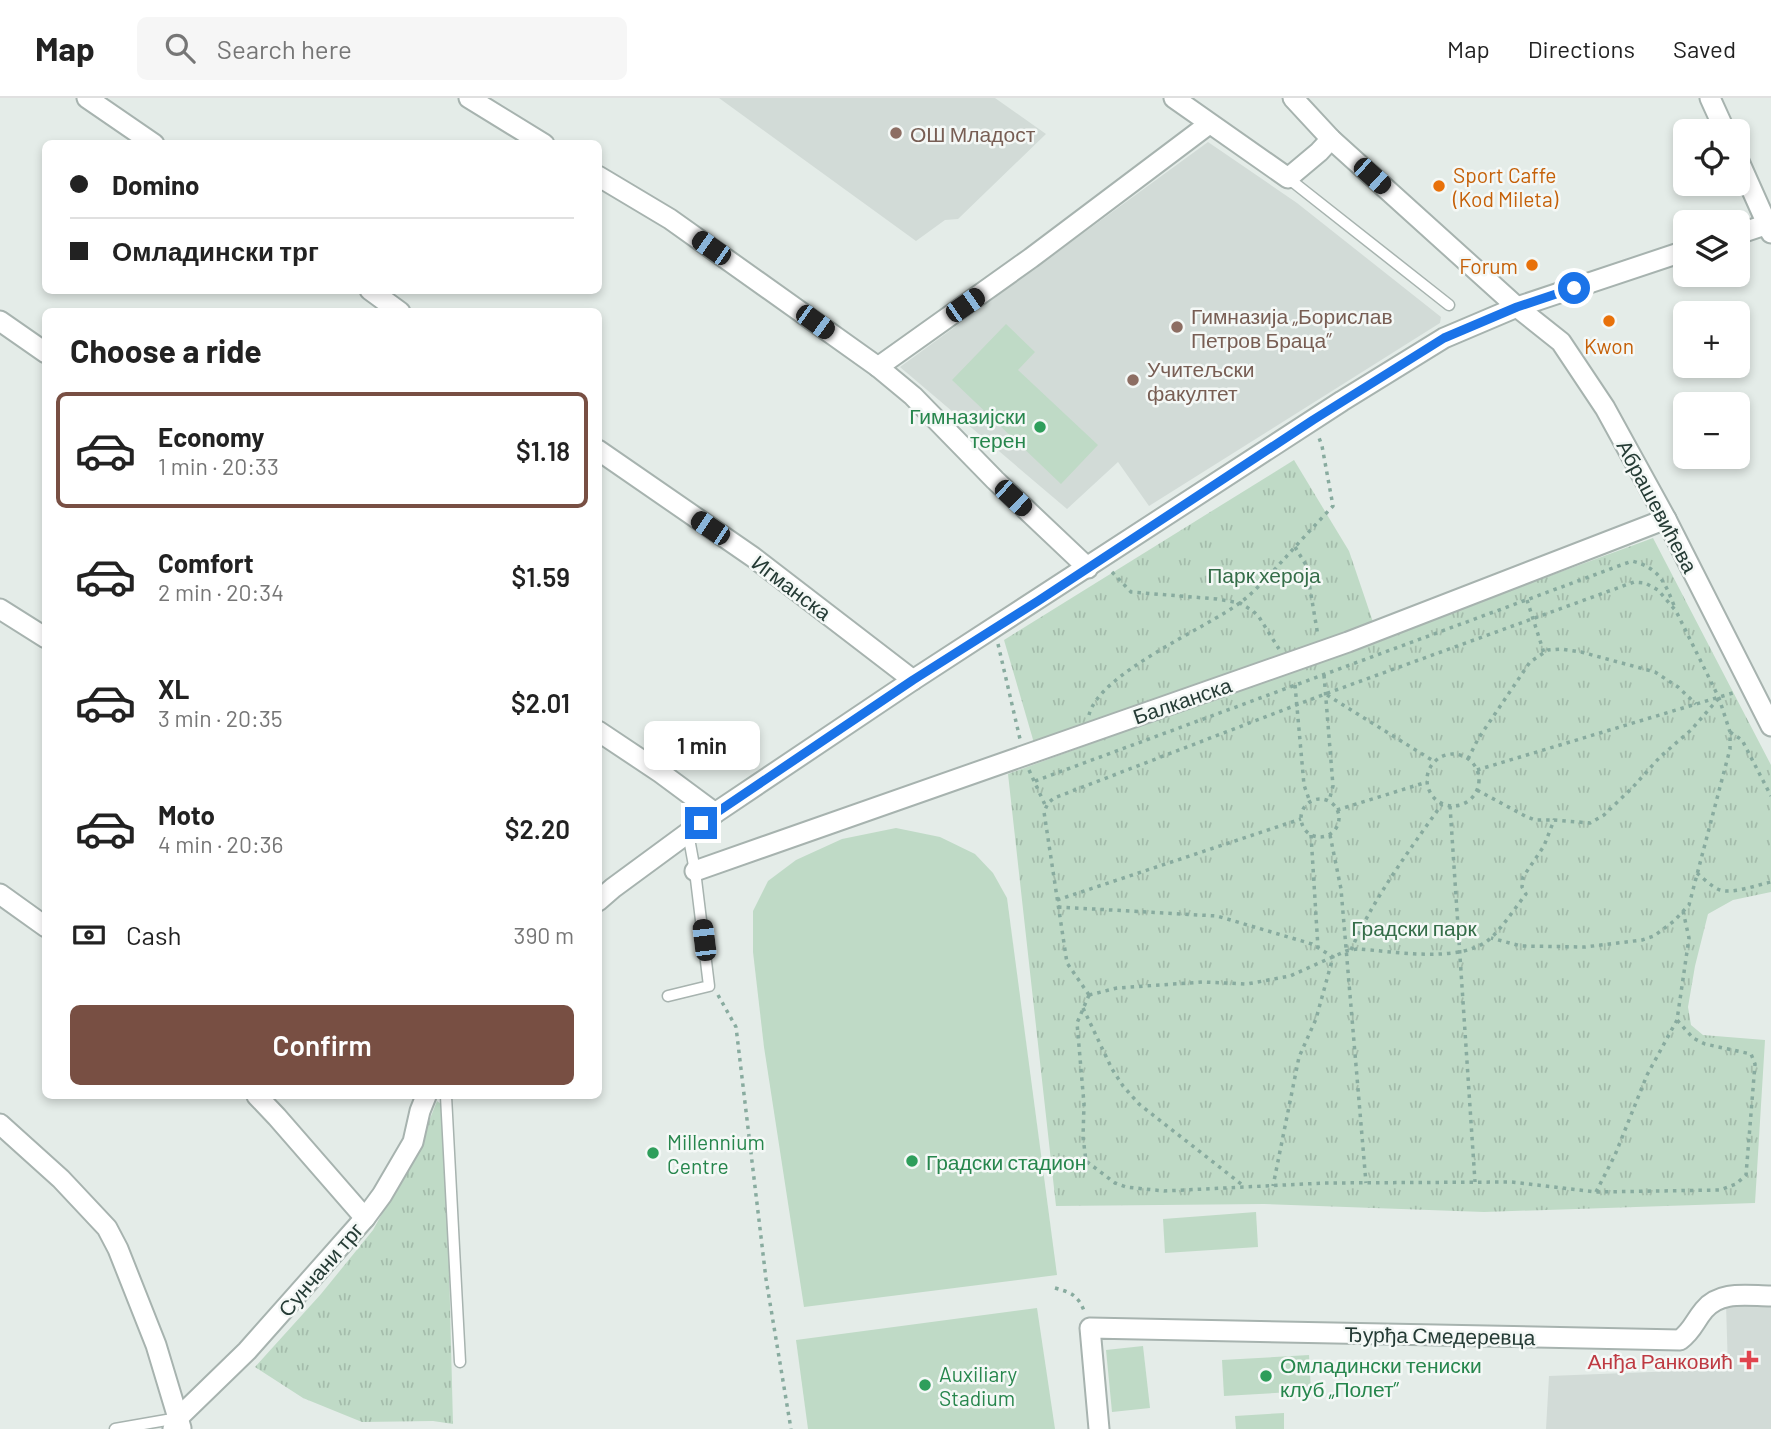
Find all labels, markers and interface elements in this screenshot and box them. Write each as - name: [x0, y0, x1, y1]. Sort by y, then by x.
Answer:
- search box: [137, 17, 627, 80]
- text: Map: [35, 28, 95, 68]
- icon: search: [161, 29, 199, 67]
- text: Search here: [217, 33, 352, 64]
- text: Map: [1447, 34, 1490, 63]
- text: Directions: [1528, 34, 1635, 63]
- text: Saved: [1673, 34, 1736, 63]
- map controls: [1673, 119, 1750, 469]
- button: locate: [1673, 119, 1750, 196]
- place label: ОШ Младост: [910, 121, 1036, 146]
- marker: ОШ Младост: [888, 125, 904, 141]
- car: [1350, 154, 1395, 198]
- place label: Sport Caffe (Kod Mileta): [1452, 162, 1559, 211]
- text: Domino: [112, 169, 200, 200]
- marker: Sport Caffe (Kod Mileta): [1431, 178, 1447, 194]
- button: layers: [1673, 210, 1750, 287]
- car: [688, 227, 735, 269]
- text: Омладински трг: [112, 235, 319, 266]
- place label: Forum: [1459, 253, 1518, 278]
- marker: Forum: [1524, 257, 1540, 273]
- route start: [1558, 272, 1590, 304]
- car: [942, 284, 989, 326]
- car: [792, 301, 839, 343]
- button: +: [1673, 301, 1750, 378]
- place label: Гимназија „Борислав Петров Браца”: [1191, 303, 1393, 352]
- marker: Kwon: [1601, 313, 1617, 329]
- marker: Гимназија „Борислав Петров Браца”: [1169, 319, 1185, 335]
- text: Choose a ride: [70, 331, 262, 369]
- place label: Kwon: [1584, 333, 1634, 358]
- place label: Учитељски факултет: [1147, 356, 1255, 405]
- marker: Учитељски факултет: [1125, 372, 1141, 388]
- button: −: [1673, 392, 1750, 469]
- place label: Гимназијски терен: [909, 403, 1026, 452]
- icon: car: [74, 419, 137, 482]
- marker: Гимназијски терен: [1032, 419, 1048, 435]
- text: Economy: [158, 421, 264, 452]
- text: $1.18: [516, 435, 570, 466]
- street label: Абрашевићева: [1613, 435, 1704, 577]
- text: 1 min · 20:33: [158, 452, 279, 480]
- car: [991, 476, 1036, 520]
- car: [687, 508, 734, 548]
- icon: car: [74, 545, 137, 608]
- text: Comfort: [158, 547, 254, 578]
- street label: Игманска: [748, 549, 837, 625]
- text: $1.59: [511, 561, 570, 592]
- park label: Парк хероја: [1207, 562, 1321, 587]
- text: 2 min · 20:34: [158, 578, 284, 606]
- icon: car: [74, 671, 137, 734]
- street label: Балканска: [1129, 671, 1235, 728]
- text: XL: [158, 673, 189, 704]
- text: $2.01: [511, 687, 570, 718]
- text: 3 min · 20:35: [158, 704, 283, 732]
- callout: 1 min: [643, 722, 759, 770]
- text: 1 min: [677, 731, 727, 759]
- icon: car: [74, 797, 137, 860]
- text: Moto: [158, 799, 215, 830]
- route end: [685, 807, 717, 839]
- text: $2.20: [505, 813, 570, 844]
- text: 4 min · 20:36: [158, 830, 283, 858]
- park label: Градски парк: [1351, 915, 1477, 940]
- icon: cash: [70, 916, 108, 954]
- car: [692, 918, 717, 962]
- text: Cash: [126, 919, 181, 950]
- text: 390 m: [514, 921, 574, 949]
- button: Confirm: [70, 1005, 574, 1085]
- place label: Millennium Centre: [667, 1129, 765, 1178]
- marker: Millennium Centre: [645, 1145, 661, 1161]
- place label: Градски стадион: [926, 1149, 1086, 1174]
- marker: Градски стадион: [904, 1153, 920, 1169]
- street label: Сунчани трг: [272, 1217, 368, 1321]
- street label: Ђурђа Смедеревца: [1344, 1321, 1536, 1349]
- place label: Анђа Ранковић: [1588, 1348, 1733, 1373]
- marker: Анђа Ранковић: [1739, 1350, 1759, 1370]
- place label: Омладински тениски клуб „Полет”: [1280, 1352, 1482, 1401]
- place label: Auxiliary Stadium: [939, 1361, 1018, 1410]
- marker: Омладински тениски клуб „Полет”: [1258, 1368, 1274, 1384]
- marker: Auxiliary Stadium: [917, 1377, 933, 1393]

